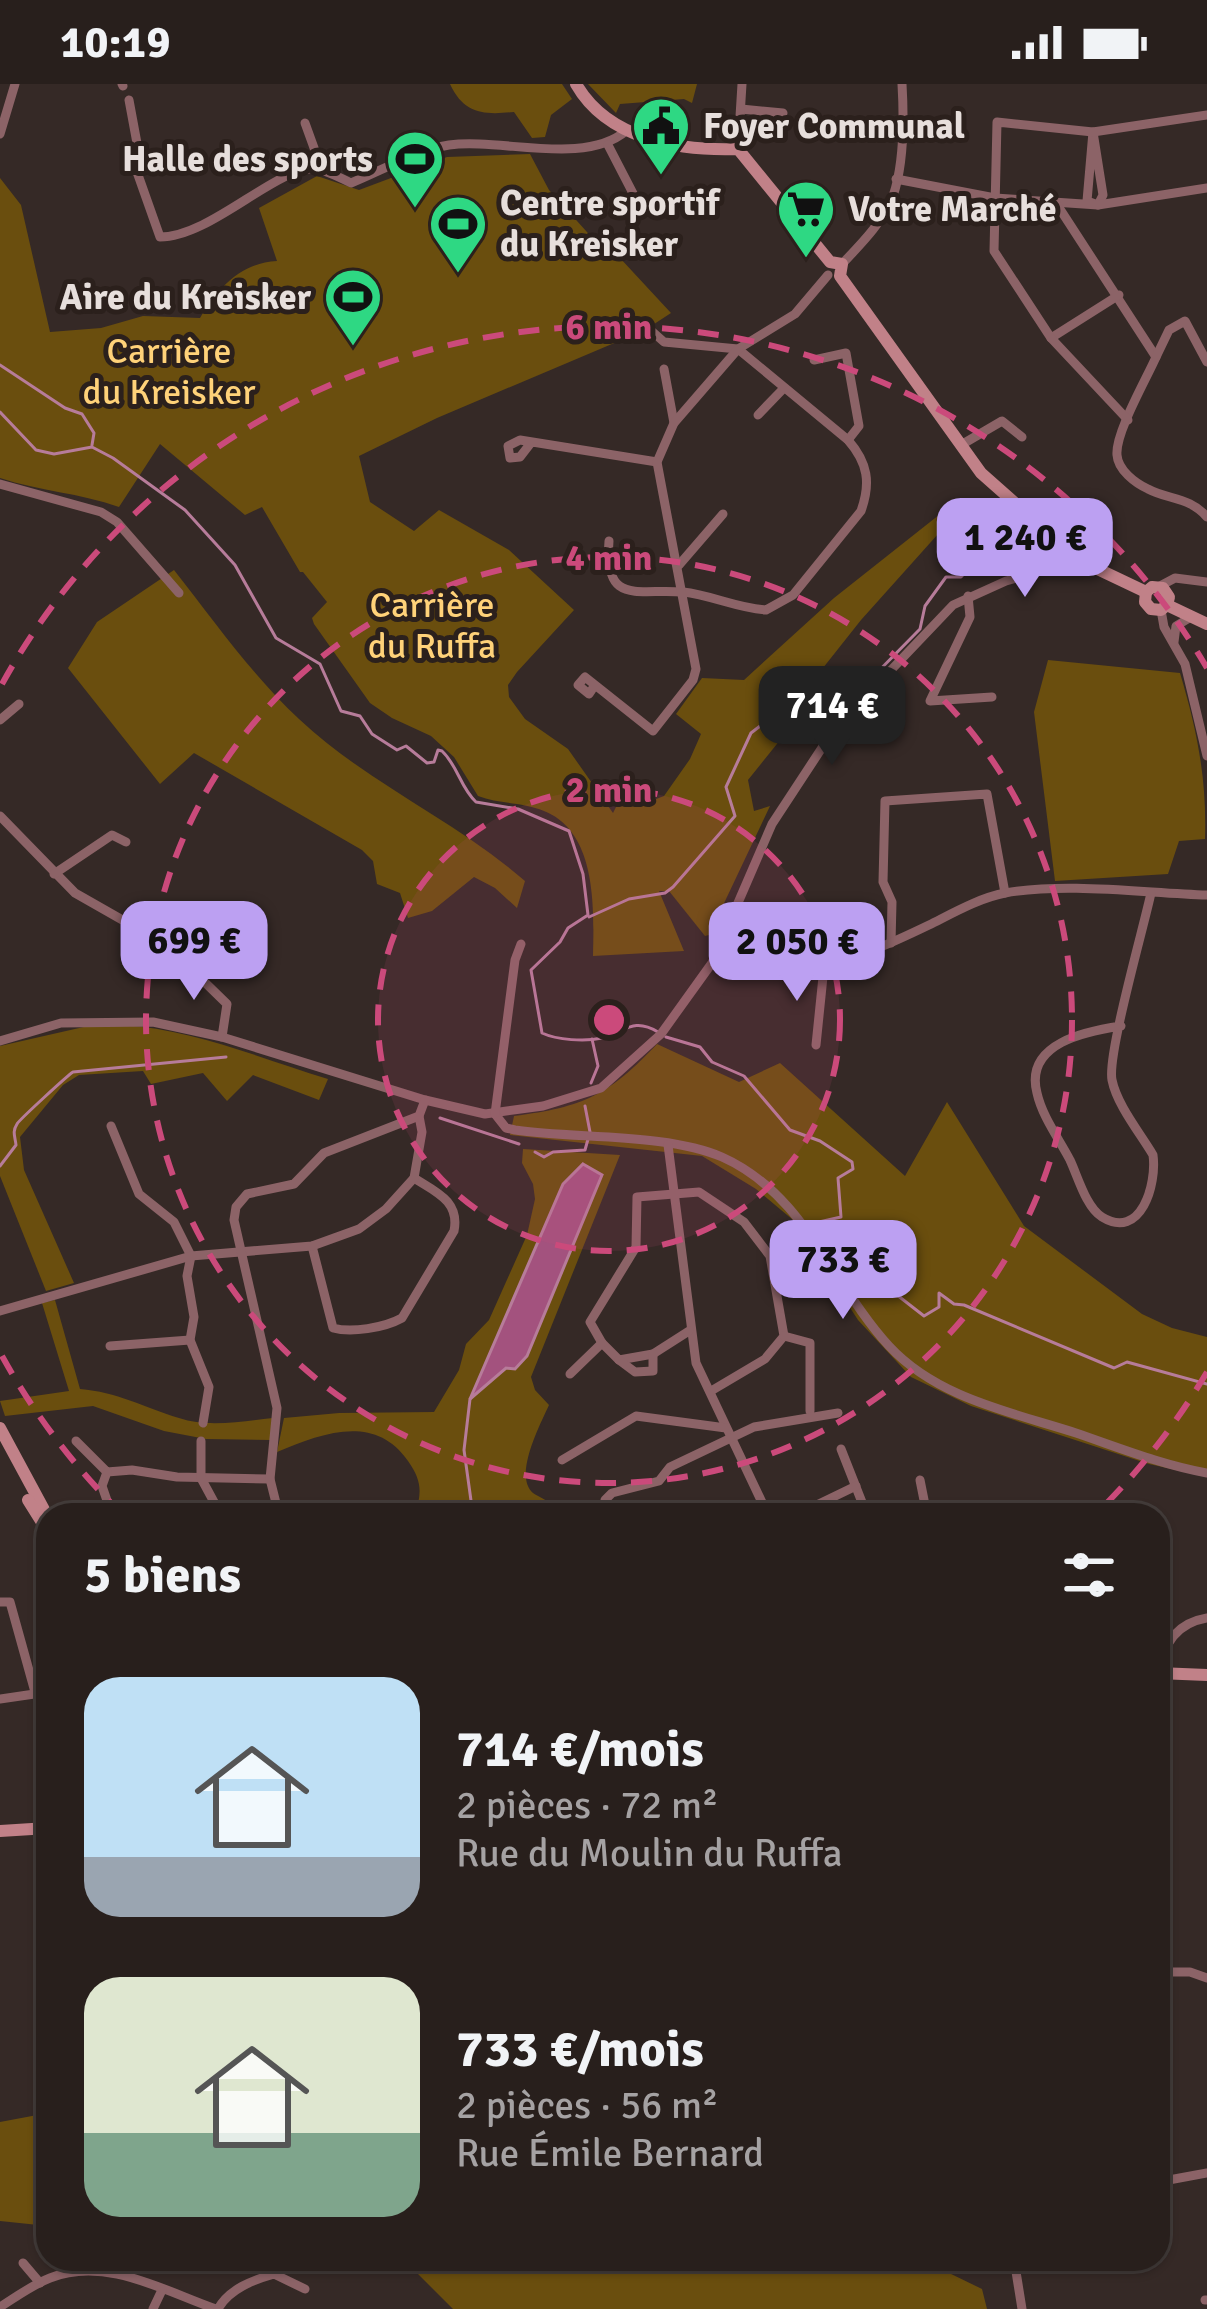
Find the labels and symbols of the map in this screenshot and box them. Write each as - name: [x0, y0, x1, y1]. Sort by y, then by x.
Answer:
- public building icon: Foyer Communal: [630, 95, 692, 177]
- place label: Foyer Communal: [703, 104, 965, 149]
- sports icon: Halle des sports: [384, 128, 446, 210]
- place label: Halle des sports: [122, 137, 373, 182]
- supermarket icon: Votre Marché: [775, 178, 837, 260]
- place label: Centre sportif du Kreisker: [500, 181, 721, 267]
- place label: Votre Marché: [848, 187, 1057, 232]
- sports icon: Centre sportif du Kreisker: [427, 193, 489, 275]
- sports icon: Aire du Kreisker: [322, 266, 384, 348]
- place label: Aire du Kreisker: [60, 275, 312, 320]
- text: 6 min: [566, 305, 652, 350]
- park label: Carrière du Kreisker: [83, 329, 256, 415]
- pin: 1 240 €: [914, 498, 1136, 600]
- text: 4 min: [566, 536, 652, 581]
- park label: Carrière du Ruffa: [368, 583, 496, 669]
- pin: 714 €: [748, 666, 916, 768]
- text: 2 min: [566, 768, 652, 813]
- pin: 699 €: [110, 901, 278, 1003]
- pin: 2 050 €: [686, 902, 908, 1004]
- centre of rings: [588, 999, 630, 1041]
- pin: 733 €: [759, 1220, 927, 1322]

